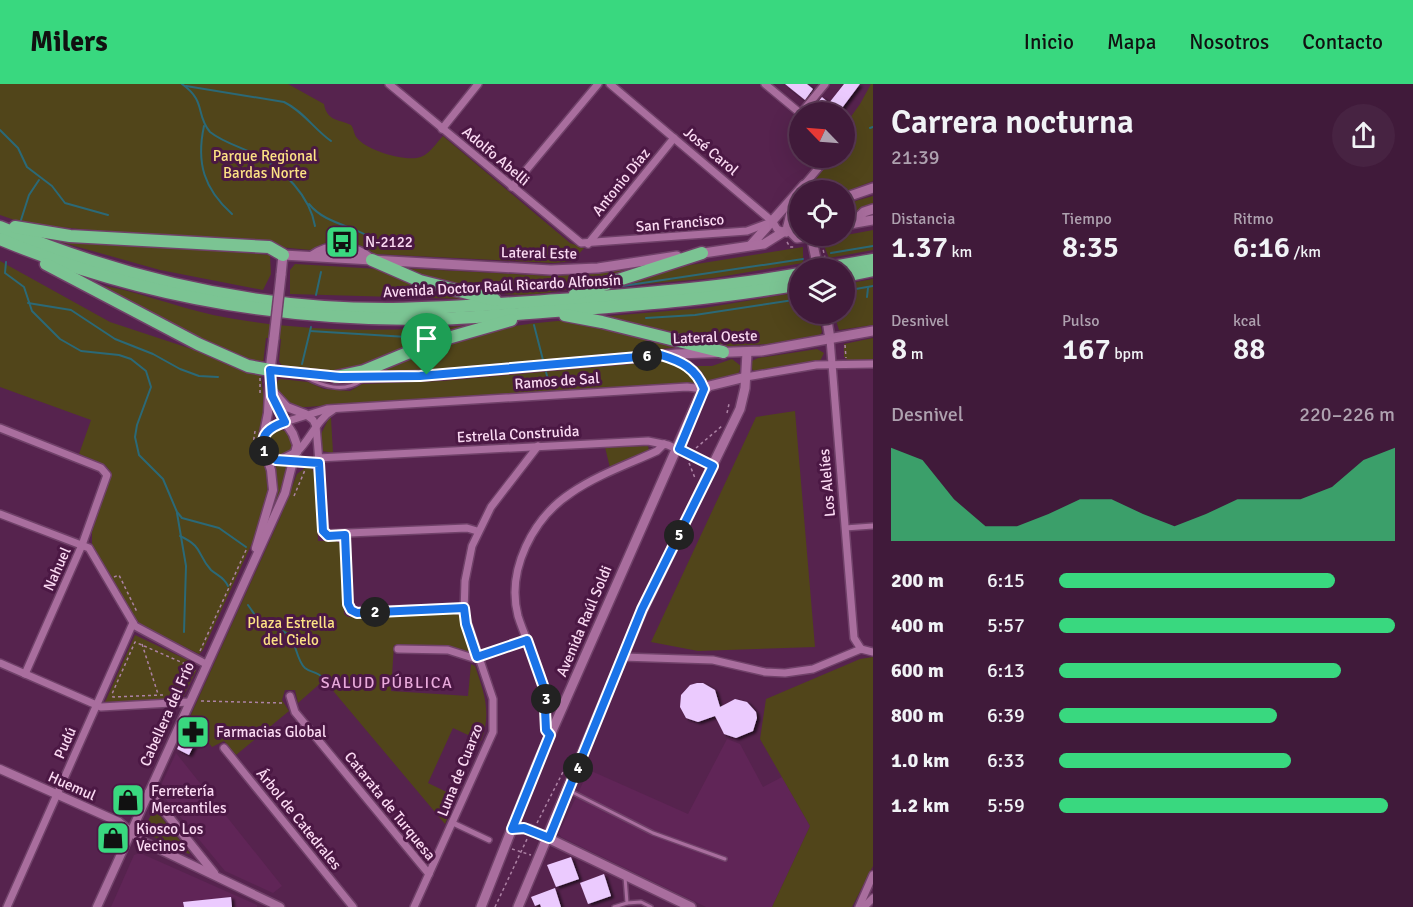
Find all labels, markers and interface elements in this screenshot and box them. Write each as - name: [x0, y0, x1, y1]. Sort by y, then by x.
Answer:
- text: Milers: [30, 25, 108, 59]
- text: Inicio: [1024, 29, 1074, 55]
- text: Mapa: [1107, 29, 1156, 55]
- text: Nosotros: [1189, 29, 1269, 55]
- text: Contacto: [1302, 29, 1383, 55]
- north arrow: [789, 102, 855, 168]
- map controls: [789, 102, 855, 324]
- text: Carrera nocturna: [891, 102, 1134, 143]
- button: share: [1332, 104, 1395, 167]
- street label: Adolfo Abelli: [459, 123, 533, 189]
- street label: José Carol: [680, 123, 742, 179]
- street label: Antonio Díaz: [588, 144, 654, 219]
- text: 21:39: [891, 145, 940, 170]
- park label: Parque Regional Bardas Norte: [213, 147, 317, 182]
- button: locate: [789, 180, 855, 246]
- text: Distancia: [891, 209, 955, 229]
- text: Tiempo: [1062, 209, 1112, 229]
- text: Ritmo: [1233, 209, 1274, 229]
- street label: San Francisco: [635, 210, 725, 236]
- bus stop icon: N-2122: [324, 224, 360, 260]
- text: 1.37: [891, 229, 948, 266]
- text: 8:35: [1062, 229, 1119, 266]
- text: 6:16: [1233, 229, 1290, 266]
- place label: N-2122: [365, 233, 413, 251]
- text: km: [948, 242, 972, 262]
- text: /km: [1290, 242, 1321, 262]
- street label: Lateral Este: [501, 243, 577, 263]
- button: layers: [789, 258, 855, 324]
- street label: Avenida Doctor Raúl Ricardo Alfonsín: [383, 271, 621, 301]
- text: Desnivel: [891, 311, 949, 331]
- text: Pulso: [1062, 311, 1100, 331]
- text: kcal: [1233, 311, 1261, 331]
- pin: [401, 313, 452, 375]
- icon: arrive: [410, 322, 443, 355]
- street label: Lateral Oeste: [672, 327, 758, 347]
- text: 8: [891, 331, 907, 368]
- text: 167: [1062, 331, 1111, 368]
- text: 88: [1233, 331, 1265, 368]
- pin: 6: [632, 341, 662, 371]
- text: m: [907, 344, 923, 364]
- text: bpm: [1111, 344, 1144, 364]
- text: 6: [643, 346, 651, 366]
- street label: Ramos de Sal: [514, 369, 600, 393]
- text: Desnivel: [891, 402, 964, 427]
- text: 220–226 m: [1299, 402, 1395, 427]
- street label: Estrella Construida: [456, 422, 580, 446]
- pin: 1: [249, 436, 279, 466]
- text: 1: [260, 441, 268, 461]
- street label: Los Alelíes: [815, 448, 839, 518]
- pin: 5: [664, 520, 694, 550]
- text: 5: [675, 525, 683, 545]
- street label: Nahuel: [39, 544, 75, 594]
- street label: Avenida Raúl Soldi: [552, 563, 616, 679]
- text: 200 m: [891, 568, 944, 593]
- text: 6:15: [987, 568, 1025, 593]
- pin: 2: [360, 597, 390, 627]
- text: 2: [371, 602, 379, 622]
- text: 400 m: [891, 613, 944, 638]
- text: 5:57: [987, 613, 1025, 638]
- park label: Plaza Estrella del Cielo: [247, 614, 335, 649]
- text: 600 m: [891, 658, 944, 683]
- text: 6:13: [987, 658, 1025, 683]
- street label: Cabellera del Frío: [136, 659, 198, 769]
- district label: SALUD PÚBLICA: [321, 673, 453, 693]
- pin: 3: [531, 684, 561, 714]
- text: 3: [542, 689, 550, 709]
- text: 800 m: [891, 703, 944, 728]
- text: 6:39: [987, 703, 1025, 728]
- pharmacy icon: Farmacias Global: [175, 714, 211, 750]
- street label: Luna de Cuarzo: [433, 721, 487, 819]
- place label: Farmacias Global: [216, 723, 326, 741]
- street label: Pudú: [50, 724, 80, 762]
- street label: Catarata de Turquesa: [341, 748, 439, 864]
- text: 1.0 km: [891, 748, 949, 773]
- text: 6:33: [987, 748, 1025, 773]
- pin: 4: [563, 753, 593, 783]
- text: 4: [574, 758, 582, 778]
- street label: Árbol de Catedrales: [253, 764, 346, 874]
- street label: Huemul: [45, 768, 99, 804]
- shop icon: Ferretería Mercantiles: [110, 782, 146, 818]
- place label: Ferretería Mercantiles: [151, 782, 227, 817]
- text: 1.2 km: [891, 793, 949, 818]
- text: 5:59: [987, 793, 1025, 818]
- shop icon: Kiosco Los Vecinos: [95, 820, 131, 856]
- place label: Kiosco Los Vecinos: [136, 820, 204, 855]

